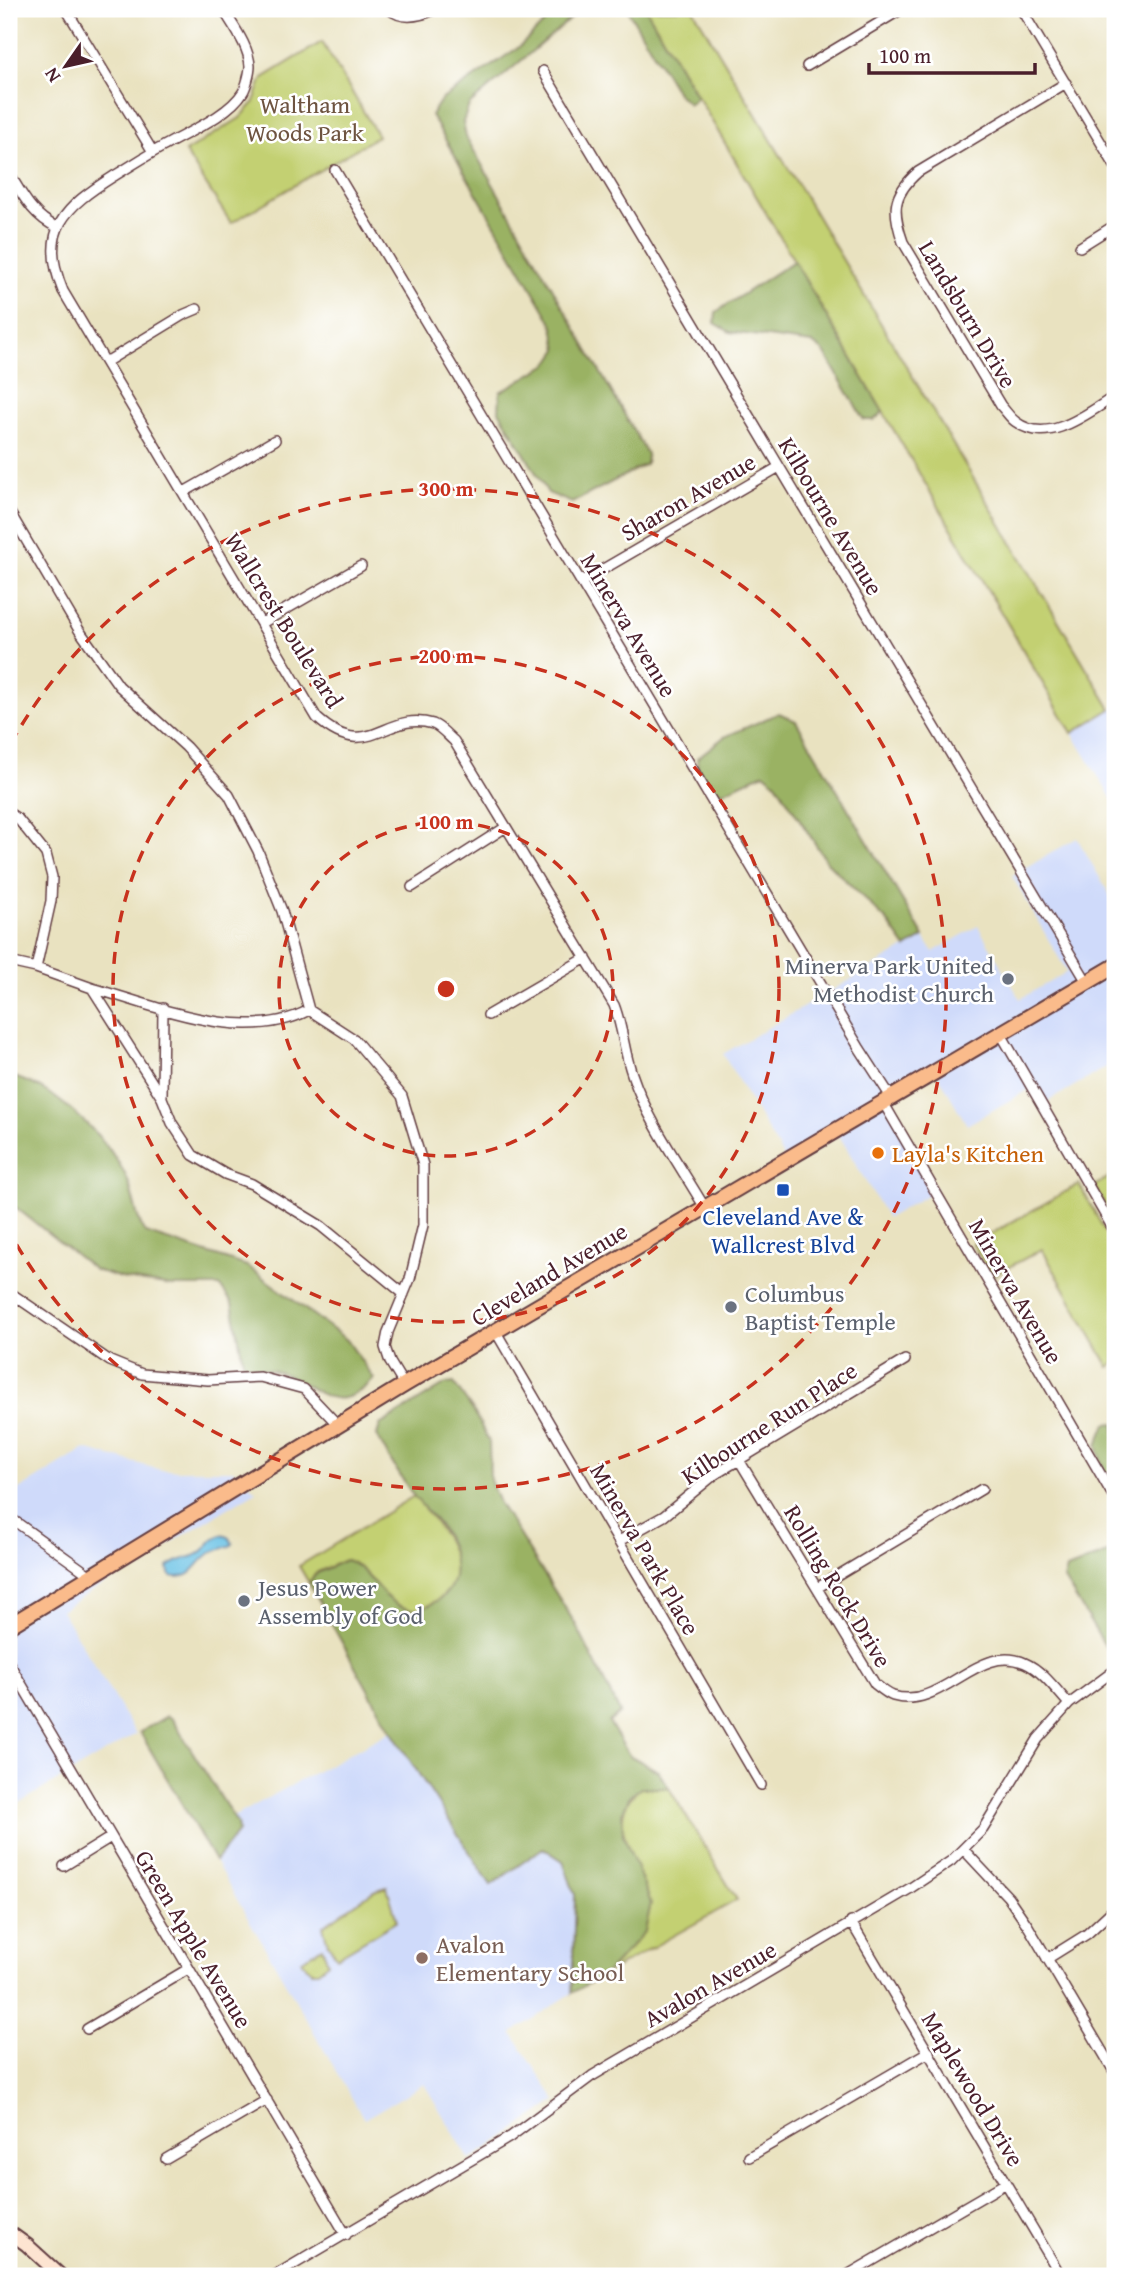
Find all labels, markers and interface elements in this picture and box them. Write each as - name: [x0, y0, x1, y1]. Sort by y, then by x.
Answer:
- north arrow: [32, 32, 102, 102]
- scale bar: [869, 32, 1035, 76]
- text: 100 m: [879, 40, 931, 71]
- text: N: [37, 62, 67, 89]
- park label: Waltham Woods Park: [246, 87, 365, 150]
- street label: Landsburn Drive: [910, 234, 1026, 394]
- street label: Kilbourne Avenue: [770, 430, 892, 602]
- street label: Sharon Avenue: [614, 444, 762, 550]
- text: 300 m: [418, 473, 474, 504]
- street label: Wallcrest Boulevard: [216, 525, 352, 715]
- street label: Minerva Avenue: [572, 546, 686, 704]
- text: 200 m: [418, 640, 474, 671]
- text: 100 m: [418, 806, 474, 837]
- place label: Minerva Park United Methodist Church: [785, 948, 995, 1011]
- marker: Minerva Park United Methodist Church: [1000, 971, 1016, 987]
- centre of rings: [434, 977, 458, 1001]
- place label: Layla's Kitchen: [892, 1136, 1044, 1171]
- marker: Layla's Kitchen: [870, 1145, 886, 1161]
- marker: Cleveland Ave & Wallcrest Blvd: [775, 1182, 791, 1198]
- place label: Cleveland Ave & Wallcrest Blvd: [703, 1199, 864, 1262]
- street label: Minerva Avenue: [960, 1212, 1072, 1370]
- street label: Cleveland Avenue: [464, 1213, 634, 1335]
- place label: Columbus Baptist Temple: [745, 1276, 896, 1339]
- marker: Columbus Baptist Temple: [723, 1299, 739, 1315]
- street label: Kilbourne Run Place: [674, 1353, 864, 1493]
- street label: Minerva Park Place: [581, 1456, 709, 1642]
- street label: Rolling Rock Drive: [775, 1498, 901, 1674]
- place label: Jesus Power Assembly of God: [255, 1570, 423, 1633]
- marker: Jesus Power Assembly of God: [236, 1593, 252, 1609]
- street label: Green Apple Avenue: [127, 1843, 261, 2035]
- place label: Avalon Elementary School: [436, 1927, 624, 1990]
- street label: Avalon Avenue: [637, 1932, 783, 2036]
- marker: Avalon Elementary School: [414, 1950, 430, 1966]
- street label: Maplewood Drive: [913, 2005, 1033, 2173]

